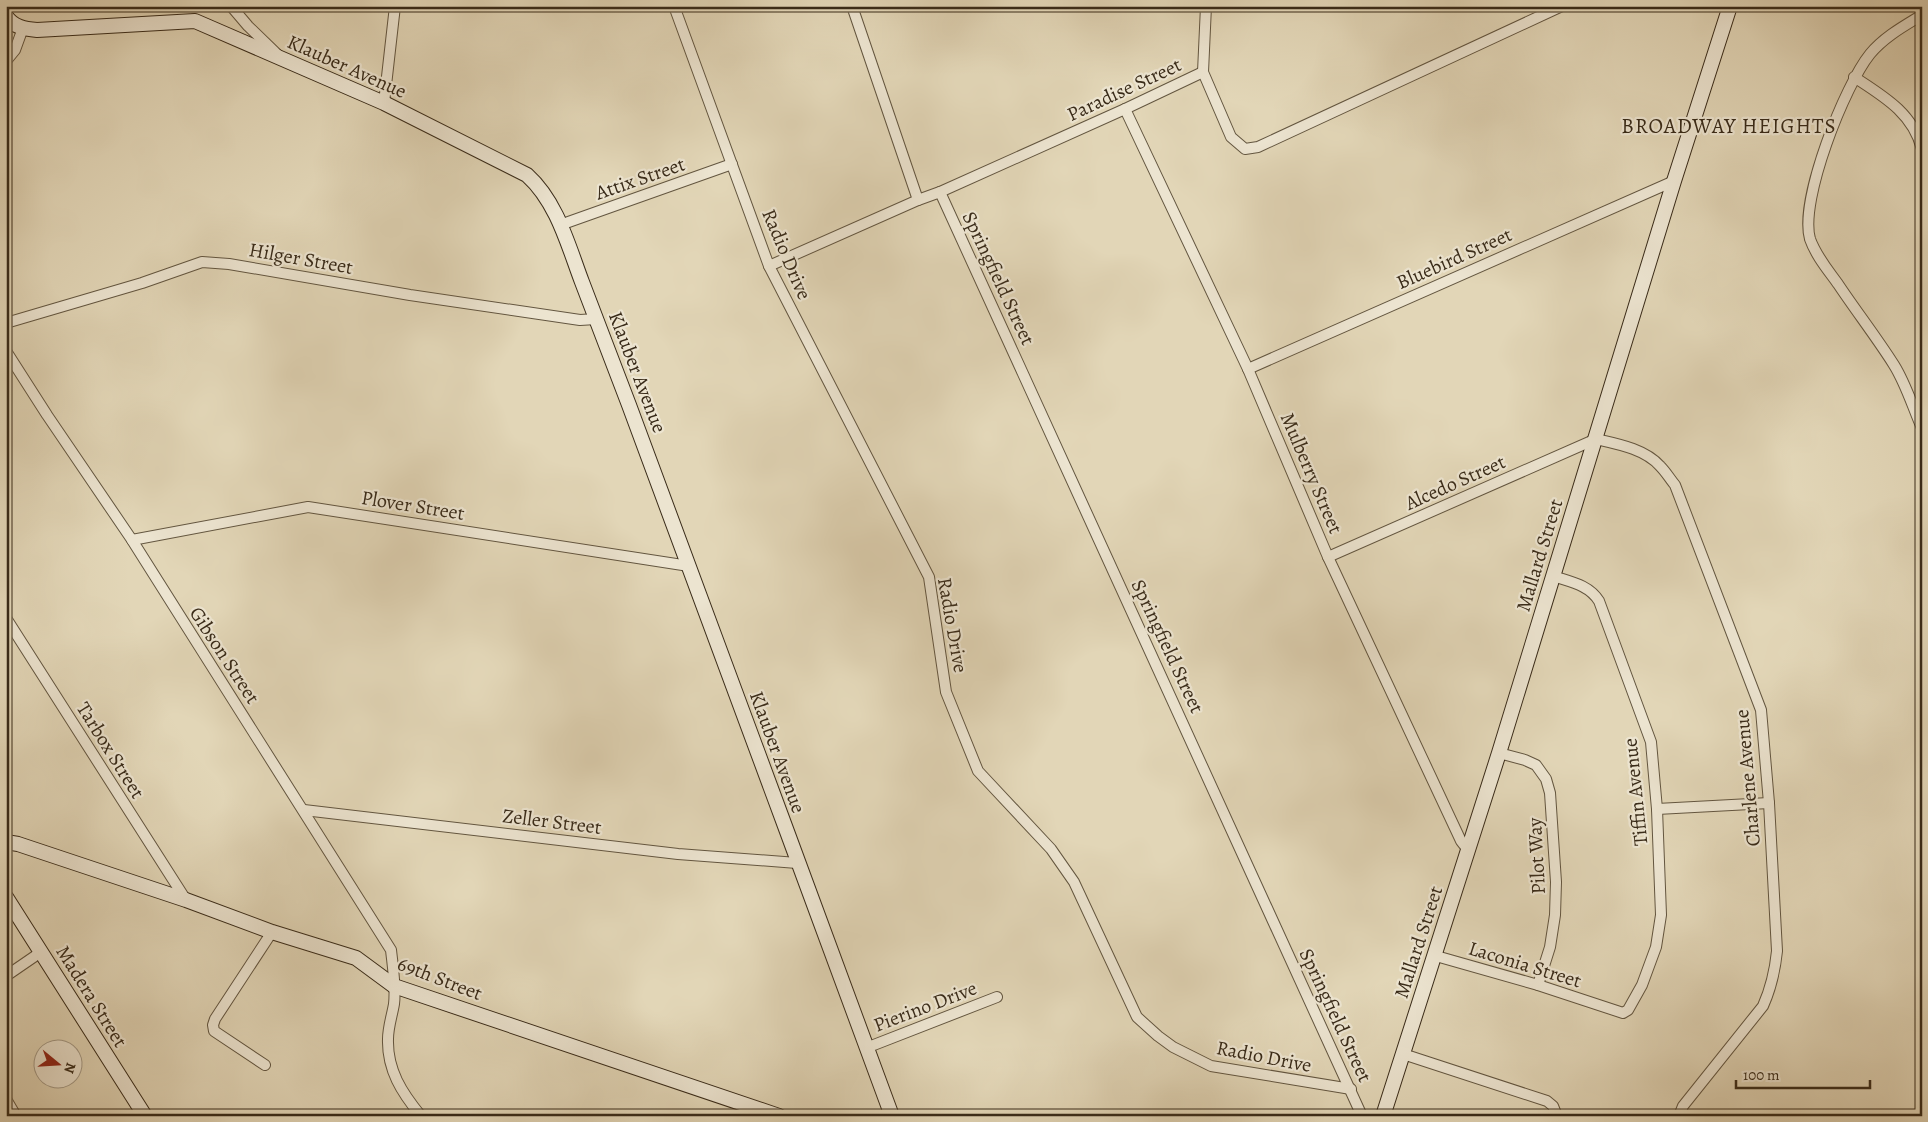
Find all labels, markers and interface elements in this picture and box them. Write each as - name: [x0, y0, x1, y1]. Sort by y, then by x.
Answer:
- street label: Klauber Avenue: [283, 28, 411, 105]
- street label: Paradise Street: [1063, 51, 1186, 128]
- district label: BROADWAY HEIGHTS: [1621, 112, 1837, 140]
- street label: Attix Street: [591, 150, 689, 207]
- street label: Radio Drive: [755, 205, 818, 304]
- street label: Springfield Street: [956, 207, 1042, 350]
- street label: Bluebird Street: [1392, 221, 1517, 296]
- street label: Hilger Street: [247, 236, 355, 281]
- street label: Klauber Avenue: [602, 308, 673, 437]
- street label: Mulberry Street: [1274, 409, 1349, 538]
- street label: Alcedo Street: [1400, 448, 1510, 517]
- street label: Plover Street: [360, 484, 467, 527]
- street label: Mallard Street: [1510, 495, 1570, 615]
- street label: Radio Drive: [931, 575, 974, 675]
- street label: Springfield Street: [1125, 575, 1211, 718]
- street label: Gibson Street: [183, 601, 266, 709]
- street label: Klauber Avenue: [743, 687, 812, 817]
- street label: Tarbox Street: [70, 697, 151, 804]
- street label: Charlene Avenue: [1728, 708, 1767, 848]
- street label: Tiffin Avenue: [1616, 737, 1655, 847]
- street label: Zeller Street: [501, 802, 603, 841]
- street label: Pilot Way: [1521, 816, 1552, 895]
- street label: Mallard Street: [1388, 882, 1449, 1002]
- street label: Laconia Street: [1465, 935, 1585, 995]
- street label: Madera Street: [49, 940, 134, 1053]
- street label: Springfield Street: [1293, 944, 1379, 1087]
- street label: 69th Street: [394, 950, 486, 1007]
- street label: Pierino Drive: [870, 974, 981, 1039]
- street label: Radio Drive: [1214, 1034, 1314, 1079]
- north arrow: [32, 1040, 82, 1090]
- scale bar: [1736, 1057, 1869, 1089]
- text: N: [59, 1060, 80, 1076]
- text: 100 m: [1743, 1065, 1780, 1085]

